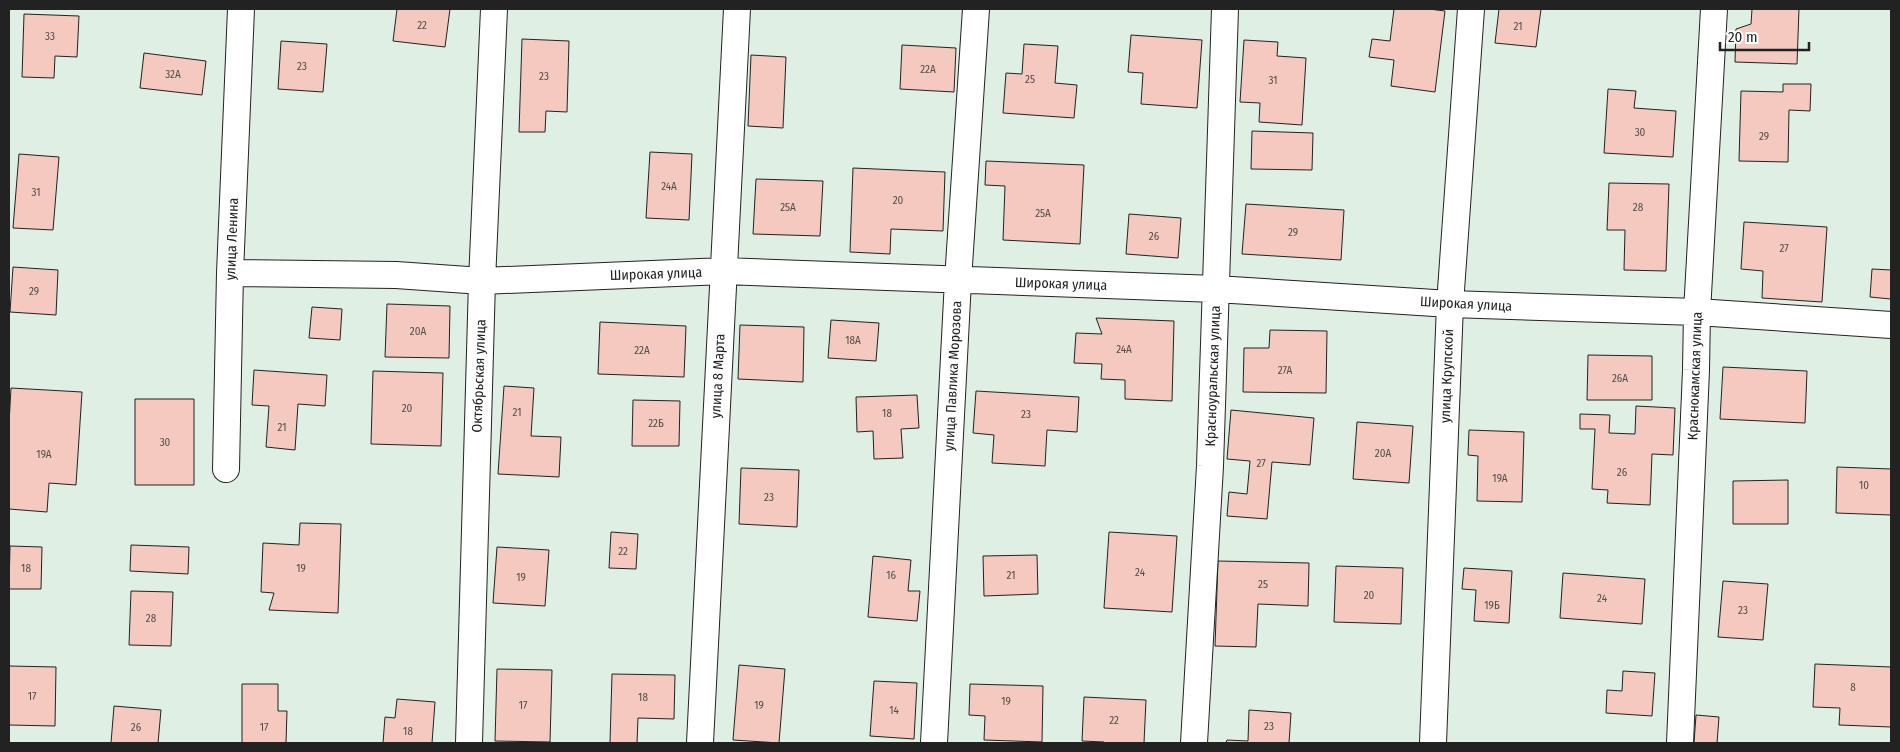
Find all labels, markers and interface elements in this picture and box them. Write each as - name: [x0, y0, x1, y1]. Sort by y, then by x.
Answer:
- house number: 22: [417, 19, 427, 32]
- house number: 21: [1514, 20, 1522, 33]
- scale bar: [1720, 20, 1809, 52]
- text: 20 m: [1728, 28, 1758, 46]
- house number: 33: [45, 30, 55, 43]
- house number: 23: [297, 60, 307, 73]
- house number: 22А: [920, 63, 936, 76]
- house number: 32А: [165, 68, 181, 81]
- house number: 23: [539, 70, 549, 83]
- house number: 25: [1025, 73, 1035, 86]
- house number: 31: [1269, 74, 1278, 87]
- house number: 30: [1635, 126, 1646, 139]
- house number: 29: [1759, 130, 1769, 143]
- house number: 24А: [661, 180, 677, 193]
- house number: 31: [32, 186, 41, 199]
- house number: 20: [893, 194, 904, 207]
- street label: улица Ленина: [222, 197, 242, 281]
- house number: 25А: [780, 201, 796, 214]
- house number: 28: [1633, 201, 1644, 214]
- house number: 25А: [1035, 207, 1051, 220]
- house number: 29: [1288, 226, 1298, 239]
- house number: 26: [1149, 230, 1160, 243]
- house number: 27: [1779, 242, 1789, 255]
- street label: Широкая улица: [610, 264, 703, 284]
- street label: Широкая улица: [1015, 274, 1108, 294]
- house number: 29: [29, 285, 39, 298]
- street label: Широкая улица: [1419, 293, 1513, 315]
- street label: улица Павлика Морозова: [941, 300, 965, 452]
- street label: Красноуральская улица: [1202, 305, 1224, 447]
- street label: Краснокамская улица: [1684, 311, 1706, 441]
- street label: Октябрьская улица: [469, 319, 489, 433]
- house number: 20А: [410, 325, 426, 338]
- street label: улица Крупской: [1437, 329, 1457, 423]
- street label: улица 8 Марта: [707, 333, 729, 419]
- house number: 18А: [845, 334, 861, 347]
- house number: 24А: [1116, 343, 1132, 356]
- house number: 22А: [634, 344, 650, 357]
- house number: 27А: [1278, 364, 1293, 377]
- house number: 26А: [1612, 372, 1628, 385]
- house number: 20: [402, 402, 413, 415]
- house number: 21: [513, 406, 521, 419]
- house number: 18: [882, 407, 892, 420]
- house number: 23: [1021, 408, 1031, 421]
- house number: 22Б: [648, 417, 664, 430]
- house number: 21: [278, 421, 286, 434]
- house number: 30: [160, 436, 171, 449]
- house number: 20А: [1375, 447, 1391, 460]
- house number: 19А: [36, 448, 52, 461]
- house number: 27: [1256, 457, 1266, 470]
- house number: 26: [1617, 466, 1628, 479]
- house number: 19А: [1492, 472, 1508, 485]
- house number: 10: [1859, 479, 1869, 492]
- house number: 23: [764, 491, 774, 504]
- house number: 22: [618, 545, 628, 558]
- house number: 18: [21, 562, 31, 575]
- house number: 19: [296, 562, 306, 575]
- house number: 24: [1135, 566, 1146, 579]
- house number: 16: [886, 569, 896, 582]
- house number: 21: [1007, 569, 1015, 582]
- house number: 19: [516, 571, 526, 584]
- house number: 25: [1258, 578, 1268, 591]
- house number: 20: [1364, 589, 1375, 602]
- house number: 24: [1597, 592, 1608, 605]
- house number: 19Б: [1484, 599, 1500, 612]
- house number: 23: [1738, 604, 1748, 617]
- house number: 28: [146, 612, 157, 625]
- house number: 8: [1850, 681, 1856, 694]
- house number: 17: [28, 690, 37, 703]
- house number: 18: [638, 691, 648, 704]
- house number: 19: [1001, 695, 1011, 708]
- house number: 17: [519, 699, 528, 712]
- house number: 19: [754, 699, 764, 712]
- house number: 14: [889, 704, 899, 717]
- house number: 22: [1109, 714, 1119, 727]
- house number: 23: [1264, 720, 1274, 733]
- house number: 26: [131, 721, 142, 734]
- house number: 17: [260, 721, 269, 734]
- house number: 18: [403, 725, 413, 738]

